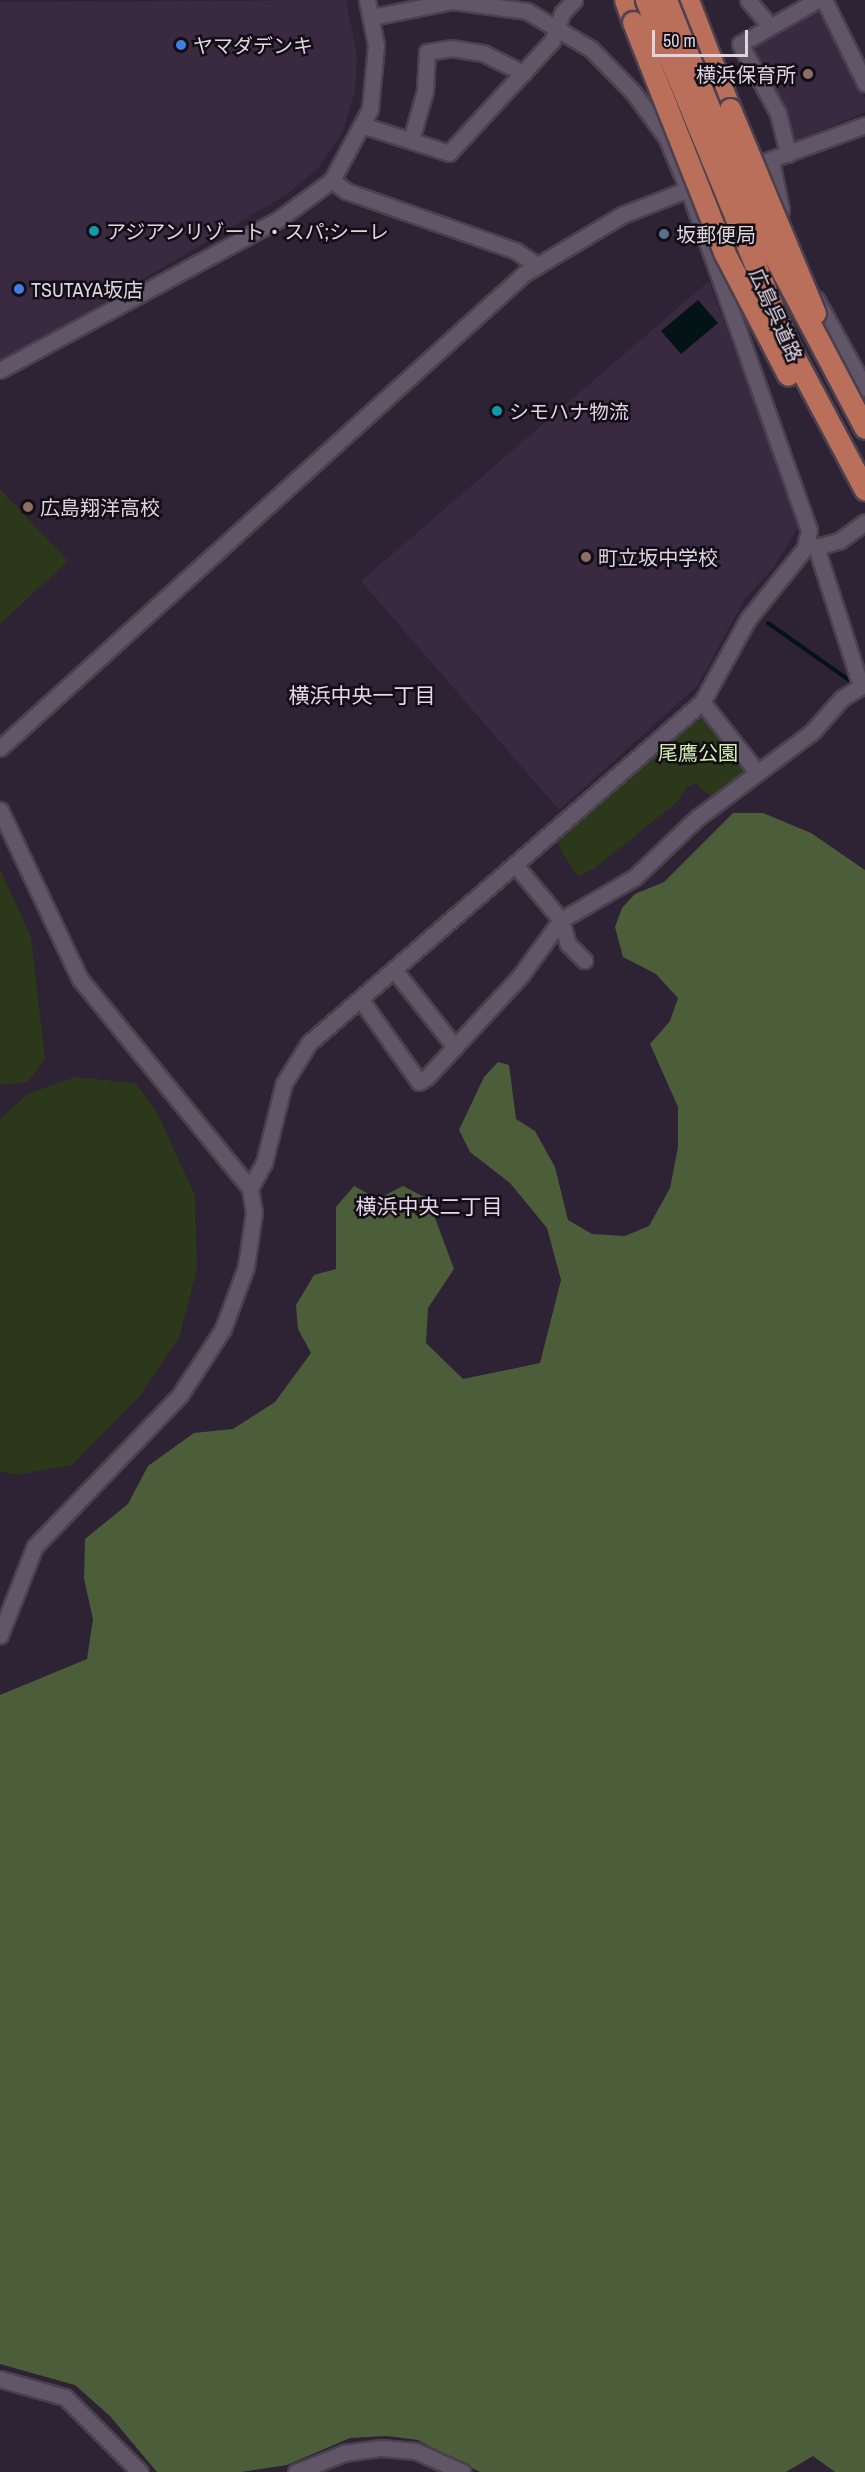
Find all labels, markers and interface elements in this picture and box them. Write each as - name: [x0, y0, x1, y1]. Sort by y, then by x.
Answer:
- scale bar: [655, 18, 751, 56]
- text: 50 m: [663, 28, 696, 53]
- place label: ヤマダデンキ: [193, 33, 313, 57]
- marker: ヤマダデンキ: [174, 38, 188, 52]
- place label: 横浜保育所: [696, 62, 796, 86]
- marker: 横浜保育所: [801, 67, 815, 81]
- place label: アジアンリゾート・スパ;シーレ: [106, 219, 391, 243]
- place label: 坂郵便局: [676, 222, 756, 246]
- marker: アジアンリゾート・スパ;シーレ: [87, 224, 101, 238]
- marker: 坂郵便局: [657, 227, 671, 241]
- street label: 広島呉道路: [745, 264, 807, 366]
- place label: TSUTAYA坂店: [31, 277, 143, 301]
- marker: TSUTAYA坂店: [12, 282, 26, 296]
- place label: シモハナ物流: [509, 399, 629, 423]
- marker: シモハナ物流: [490, 404, 504, 418]
- place label: 広島翔洋高校: [40, 495, 160, 519]
- marker: 広島翔洋高校: [21, 500, 35, 514]
- place label: 町立坂中学校: [598, 545, 718, 569]
- marker: 町立坂中学校: [579, 550, 593, 564]
- district label: 横浜中央一丁目: [289, 683, 435, 709]
- park label: 尾鷹公園: [658, 740, 738, 764]
- district label: 横浜中央二丁目: [356, 1194, 502, 1220]

